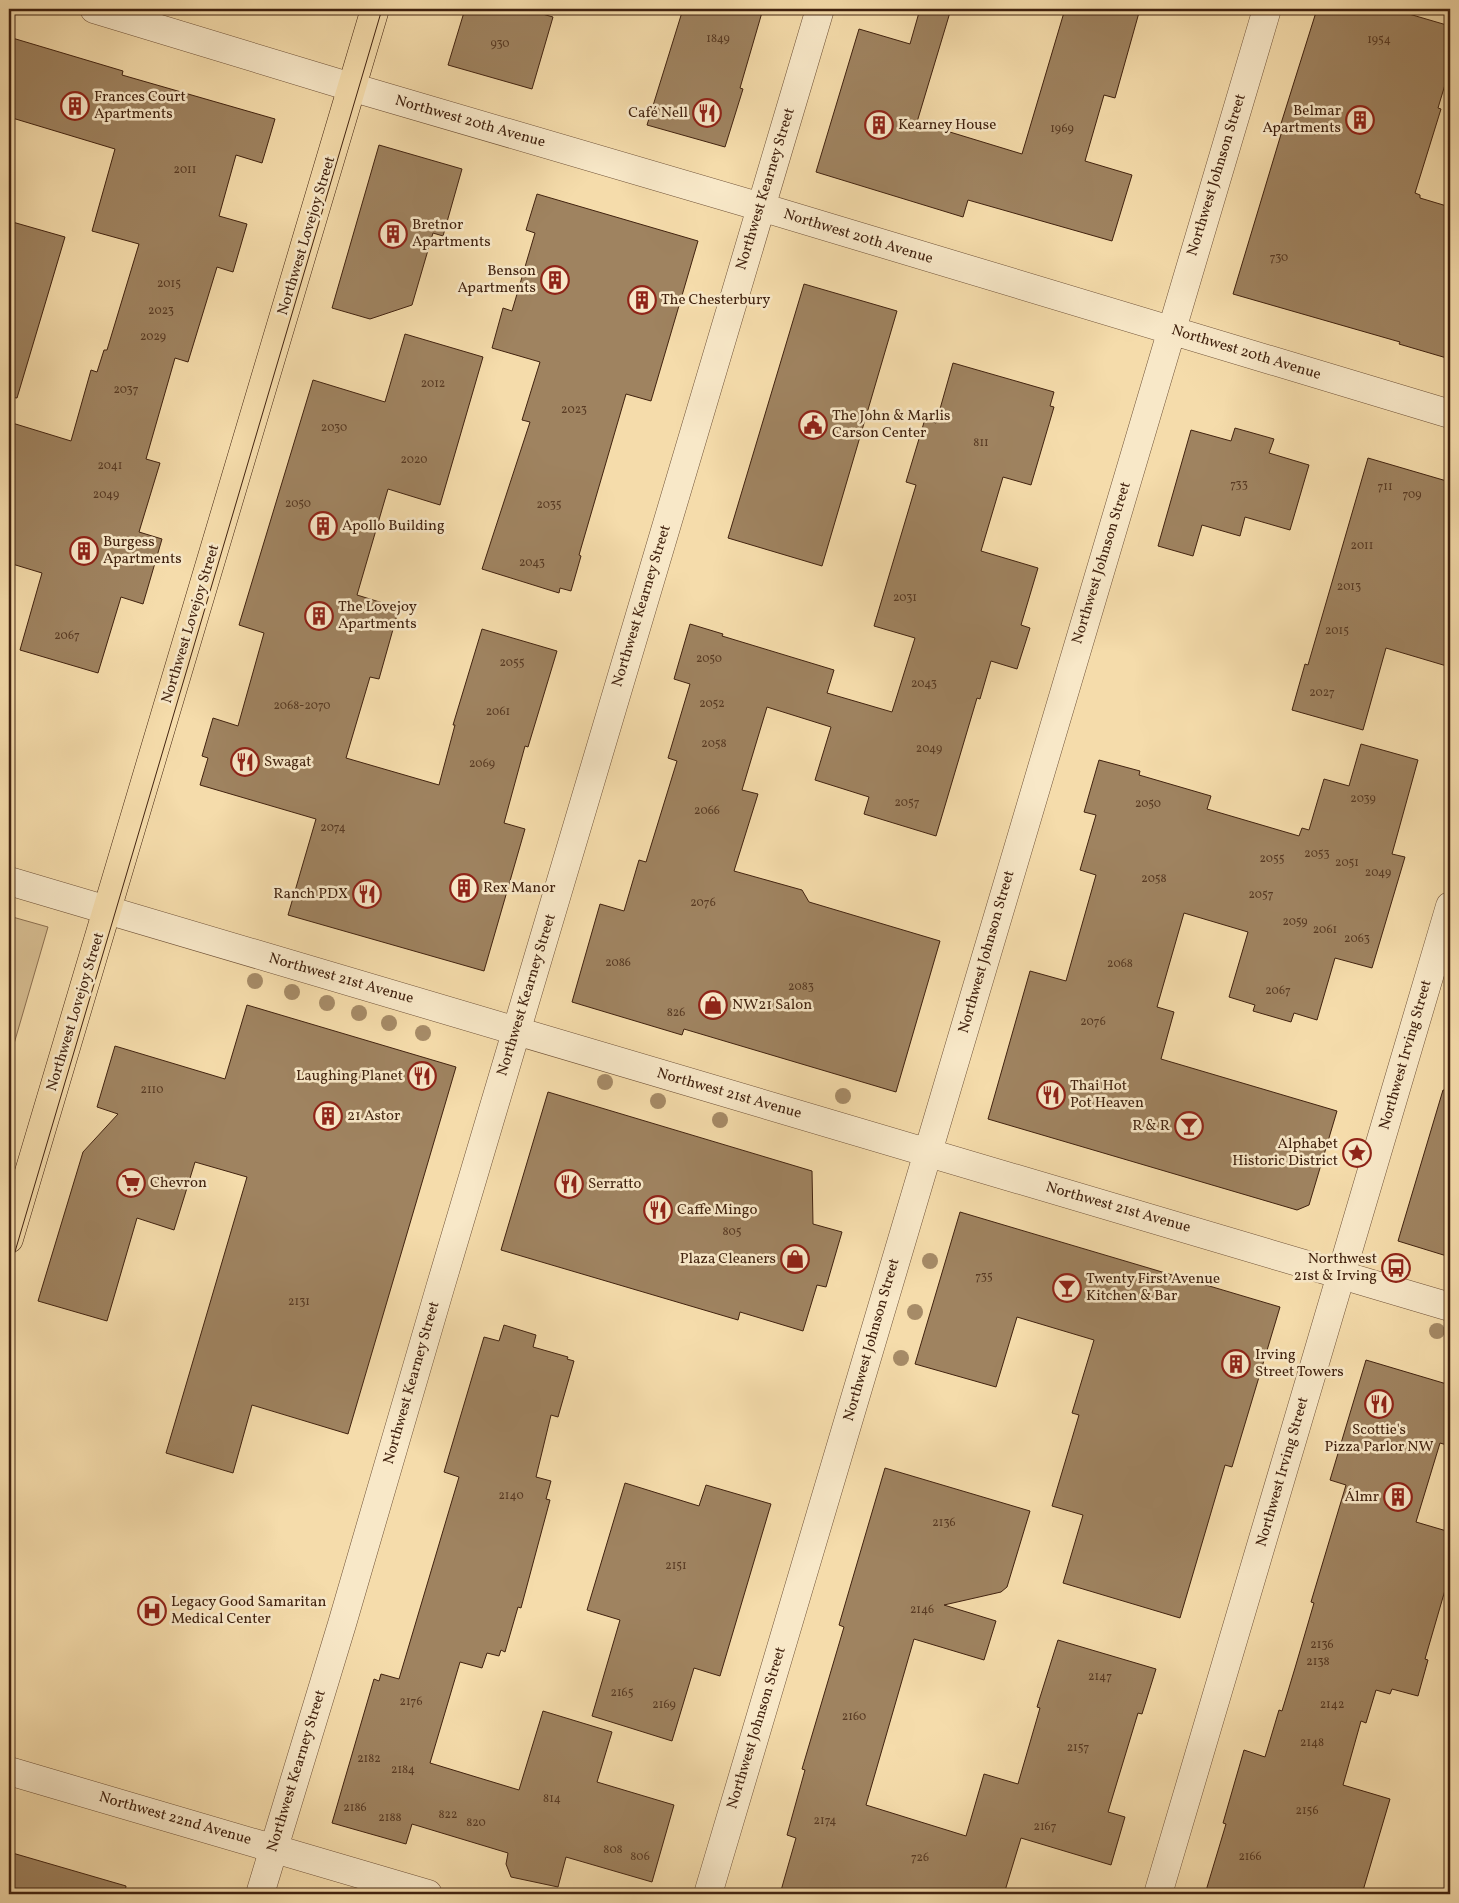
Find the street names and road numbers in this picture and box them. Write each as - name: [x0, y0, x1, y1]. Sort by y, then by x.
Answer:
- street label: Northwest 20th Avenue: [392, 90, 548, 154]
- street label: Northwest Johnson Street: [1182, 91, 1252, 259]
- street label: Northwest Kearney Street: [731, 105, 801, 273]
- street label: Northwest Lovejoy Street: [273, 154, 341, 318]
- street label: Northwest 20th Avenue: [781, 204, 935, 270]
- street label: Northwest 20th Avenue: [1169, 320, 1323, 386]
- street label: Northwest Johnson Street: [1067, 479, 1137, 647]
- street label: Northwest Kearney Street: [607, 522, 677, 690]
- street label: Northwest Lovejoy Street: [157, 542, 225, 706]
- street label: Northwest Johnson Street: [954, 868, 1020, 1036]
- street label: Northwest Kearney Street: [492, 911, 562, 1079]
- street label: Northwest Lovejoy Street: [42, 930, 110, 1094]
- street label: Northwest 21st Avenue: [266, 948, 416, 1010]
- street label: Northwest Irving Street: [1375, 977, 1437, 1133]
- street label: Northwest 21st Avenue: [654, 1063, 804, 1125]
- street label: Northwest 21st Avenue: [1043, 1177, 1193, 1239]
- street label: Northwest Johnson Street: [839, 1256, 905, 1424]
- street label: Northwest Kearney Street: [379, 1299, 445, 1467]
- street label: Northwest Irving Street: [1252, 1394, 1314, 1550]
- street label: Northwest Johnson Street: [722, 1644, 792, 1812]
- street label: Northwest Kearney Street: [262, 1687, 332, 1855]
- street label: Northwest 22nd Avenue: [96, 1787, 254, 1851]

